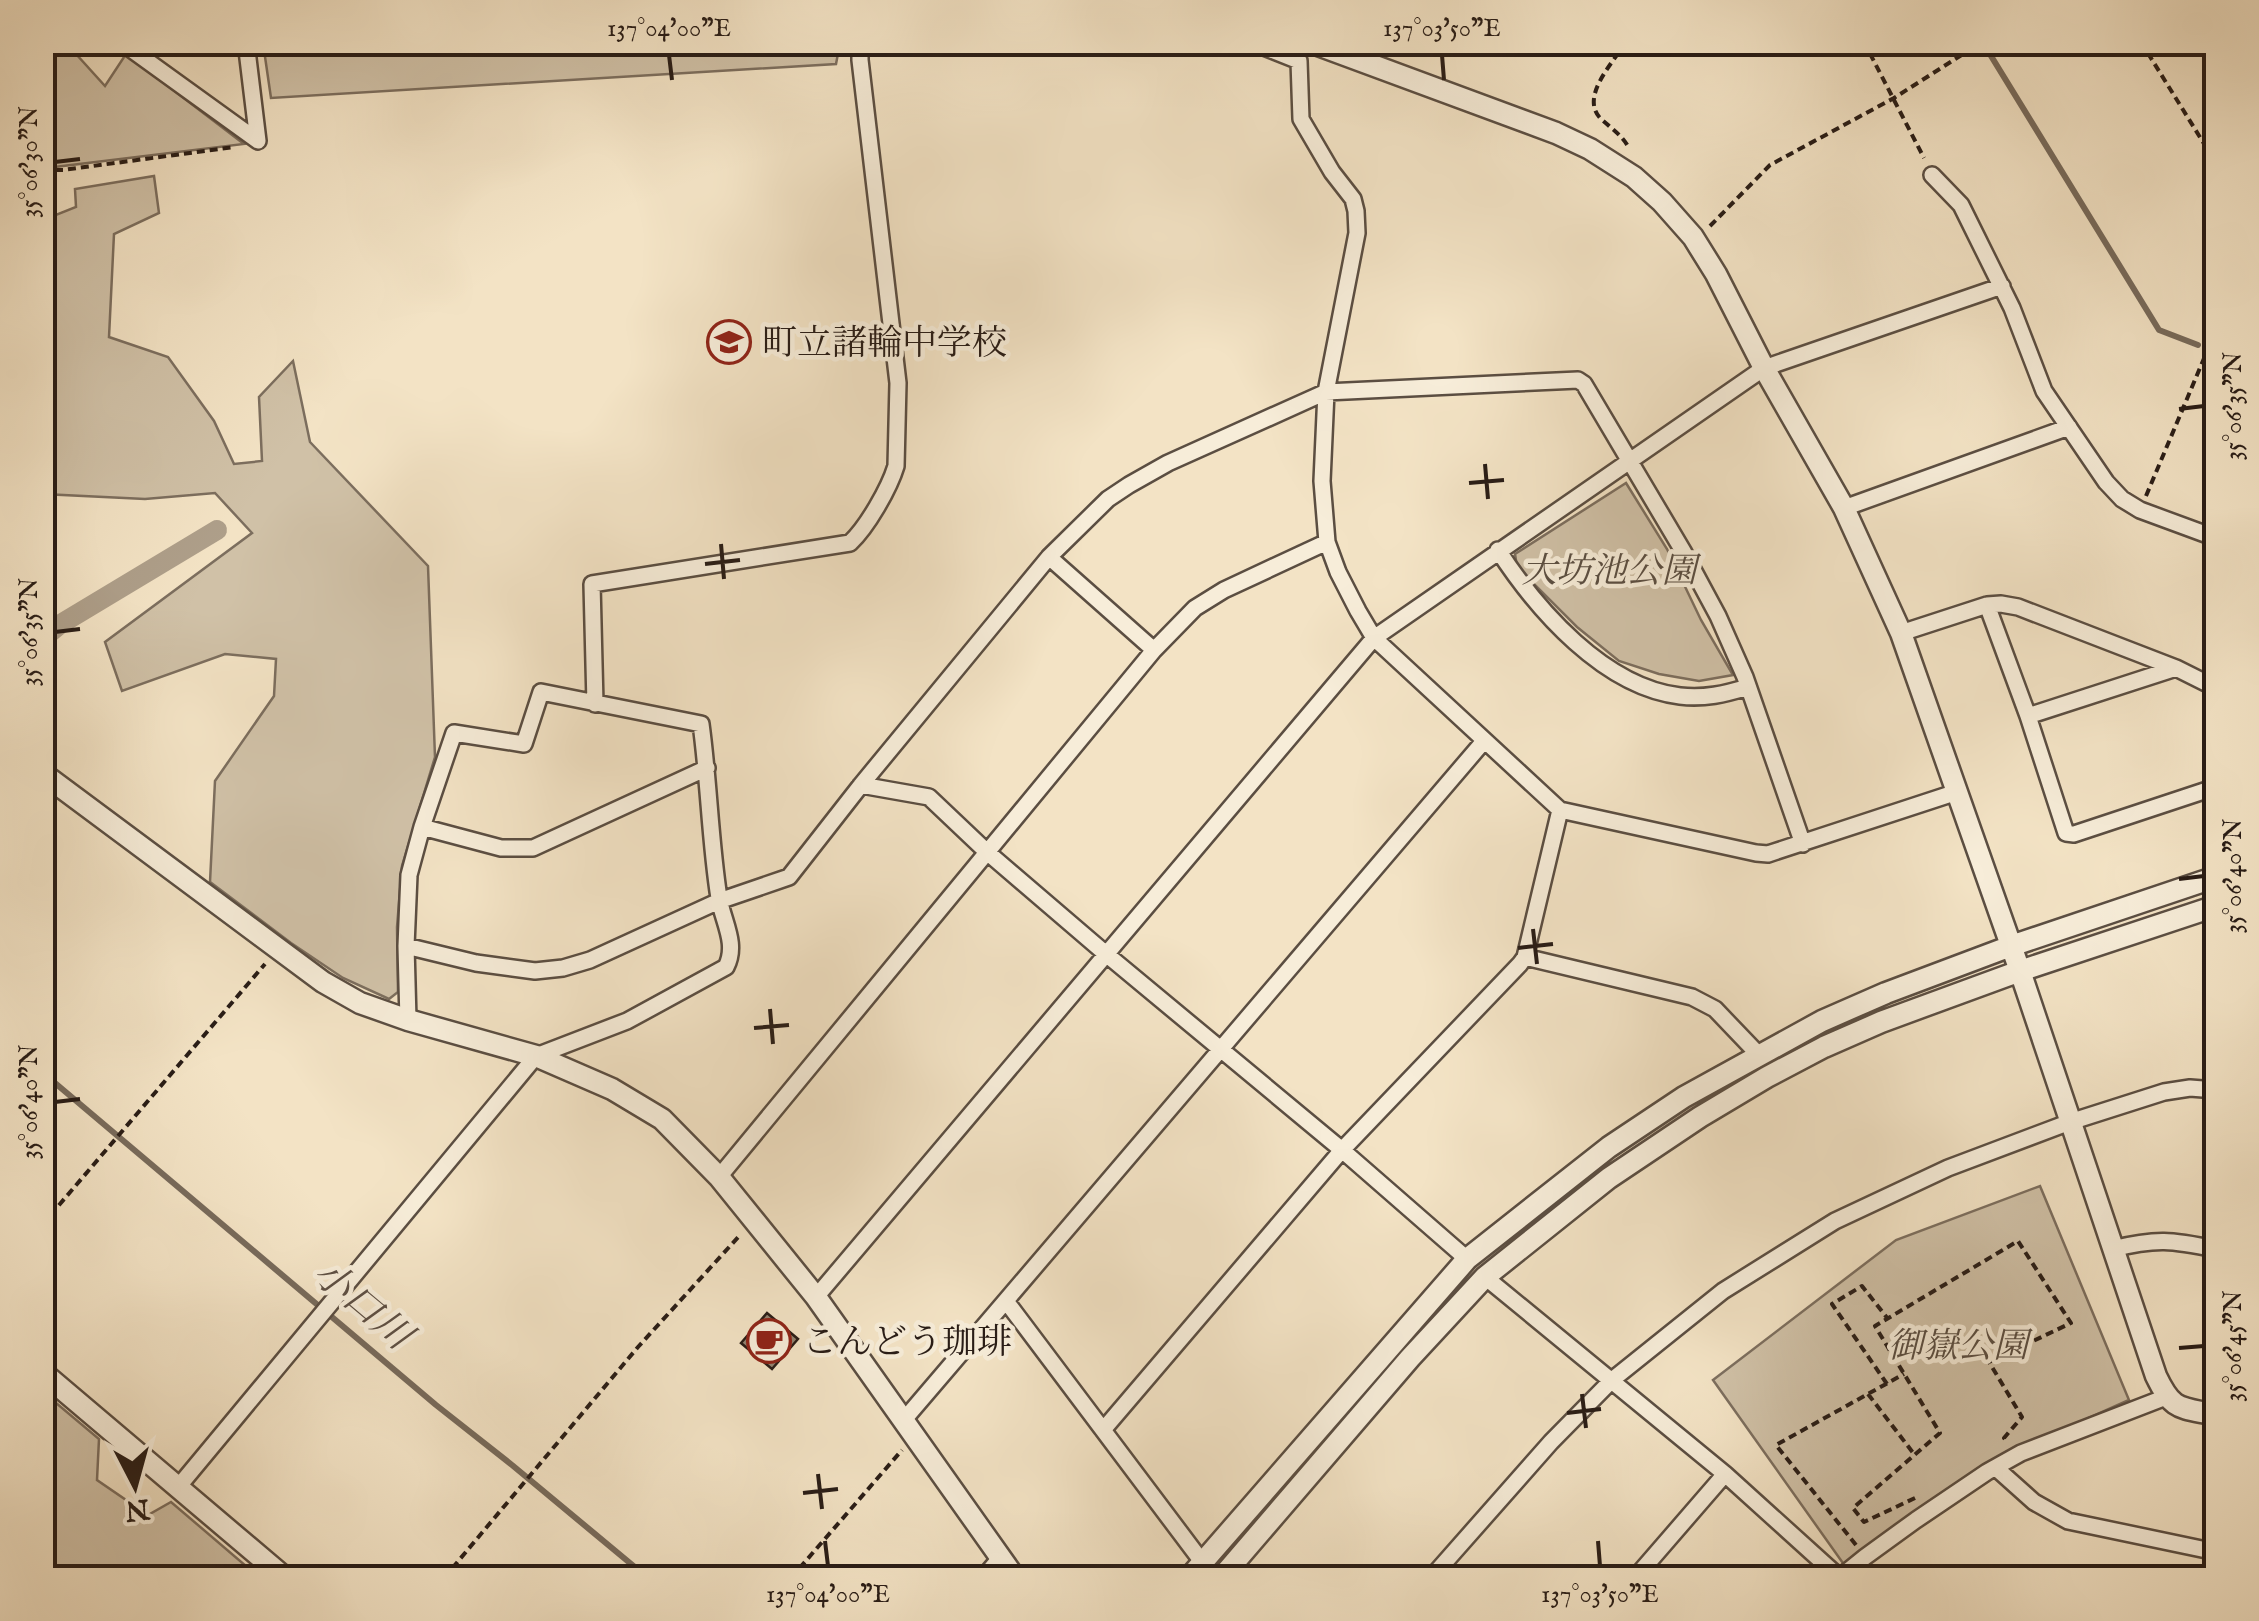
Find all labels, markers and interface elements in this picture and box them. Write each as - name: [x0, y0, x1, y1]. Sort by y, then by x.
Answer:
- text: 137°04'00"E: [607, 13, 731, 45]
- text: 137°03'50"E: [1383, 13, 1501, 45]
- text: 35°06'30"N: [14, 106, 46, 218]
- school or university icon: 町立諸輪中学校: [706, 319, 752, 365]
- place label: 町立諸輪中学校: [762, 322, 1007, 367]
- text: 35°06'35"N: [2218, 352, 2250, 460]
- park label: 大坊池公園: [1521, 550, 1701, 595]
- text: 35°06'35"N: [14, 578, 46, 686]
- text: 35°06'40"N: [2218, 819, 2250, 933]
- text: 35°06'40"N: [14, 1045, 46, 1159]
- water label: 小口川: [302, 1251, 423, 1364]
- text: 35°06'45"N: [2218, 1290, 2250, 1402]
- cafe icon: こんどう珈琲: [746, 1318, 792, 1364]
- place label: こんどう珈琲: [802, 1321, 1012, 1366]
- park label: 御嶽公園: [1888, 1325, 2033, 1370]
- north arrow: [85, 1436, 185, 1536]
- text: N: [123, 1490, 152, 1527]
- text: 137°04'00"E: [766, 1579, 890, 1611]
- text: 137°03'50"E: [1541, 1579, 1659, 1611]

